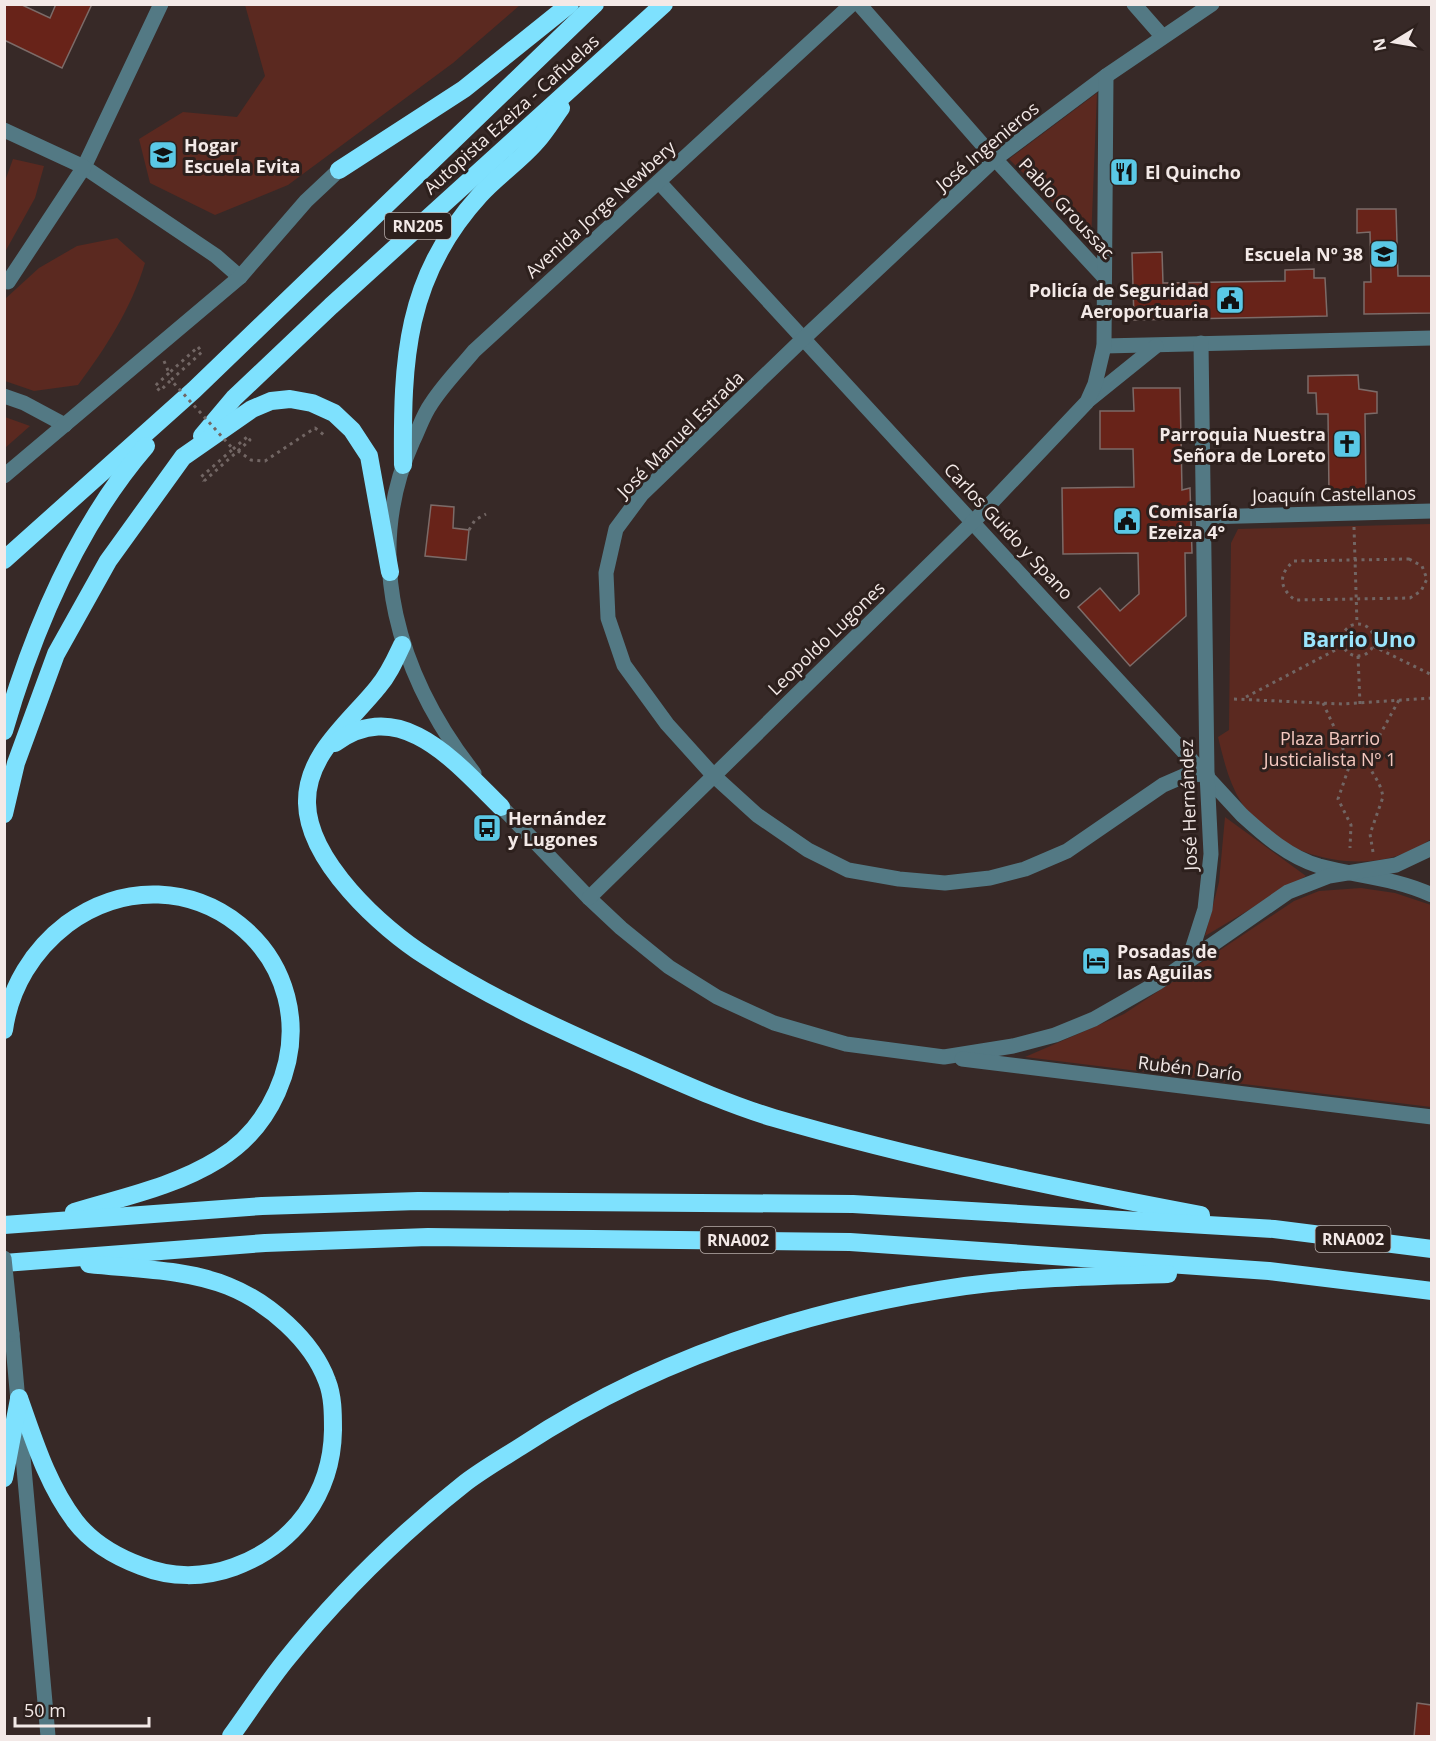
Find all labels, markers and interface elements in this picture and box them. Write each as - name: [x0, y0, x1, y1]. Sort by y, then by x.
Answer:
- north arrow: [1364, 12, 1424, 72]
- street label: Autopista Ezeiza - Cañuelas: [418, 29, 604, 199]
- text: N: [1367, 36, 1391, 53]
- street label: José Ingenieros: [929, 96, 1044, 197]
- place label: Hogar Escuela Evita: [184, 133, 300, 178]
- street label: Avenida Jorge Newbery: [520, 134, 681, 283]
- school or university icon: Hogar Escuela Evita: [147, 139, 179, 171]
- street label: Pablo Groussac: [1014, 152, 1120, 264]
- restaurant icon: El Quincho: [1108, 156, 1140, 188]
- place label: El Quincho: [1145, 160, 1241, 184]
- road number: RN205: [385, 213, 451, 239]
- school or university icon: Escuela Nº 38: [1368, 238, 1400, 270]
- place label: Escuela Nº 38: [1244, 242, 1363, 266]
- place label: Policía de Seguridad Aeroportuaria: [1029, 278, 1209, 323]
- public building icon: Policía de Seguridad Aeroportuaria: [1214, 284, 1246, 316]
- street label: José Manuel Estrada: [610, 365, 749, 504]
- place label: Parroquia Nuestra Señora de Loreto: [1159, 422, 1326, 467]
- church icon: Parroquia Nuestra Señora de Loreto: [1331, 428, 1363, 460]
- street label: Carlos Guido y Spano: [939, 457, 1079, 605]
- street label: Joaquín Castellanos: [1250, 481, 1416, 507]
- place label: Comisaría Ezeiza 4°: [1148, 499, 1238, 544]
- public building icon: Comisaría Ezeiza 4°: [1111, 505, 1143, 537]
- street label: Leopoldo Lugones: [762, 576, 890, 700]
- district label: Barrio Uno: [1302, 625, 1416, 653]
- park label: Plaza Barrio Justicialista Nº 1: [1262, 726, 1396, 771]
- street label: José Hernández: [1174, 739, 1202, 873]
- place label: Hernández y Lugones: [508, 806, 606, 851]
- bus stop icon: Hernández y Lugones: [471, 812, 503, 844]
- place label: Posadas de las Aguilas: [1117, 939, 1217, 984]
- hotel icon: Posadas de las Aguilas: [1080, 945, 1112, 977]
- street label: Rubén Darío: [1137, 1050, 1243, 1086]
- road number: RNA002: [1316, 1226, 1390, 1252]
- road number: RNA002: [700, 1227, 776, 1253]
- scale bar: [15, 1690, 148, 1728]
- text: 50 m: [24, 1698, 66, 1722]

